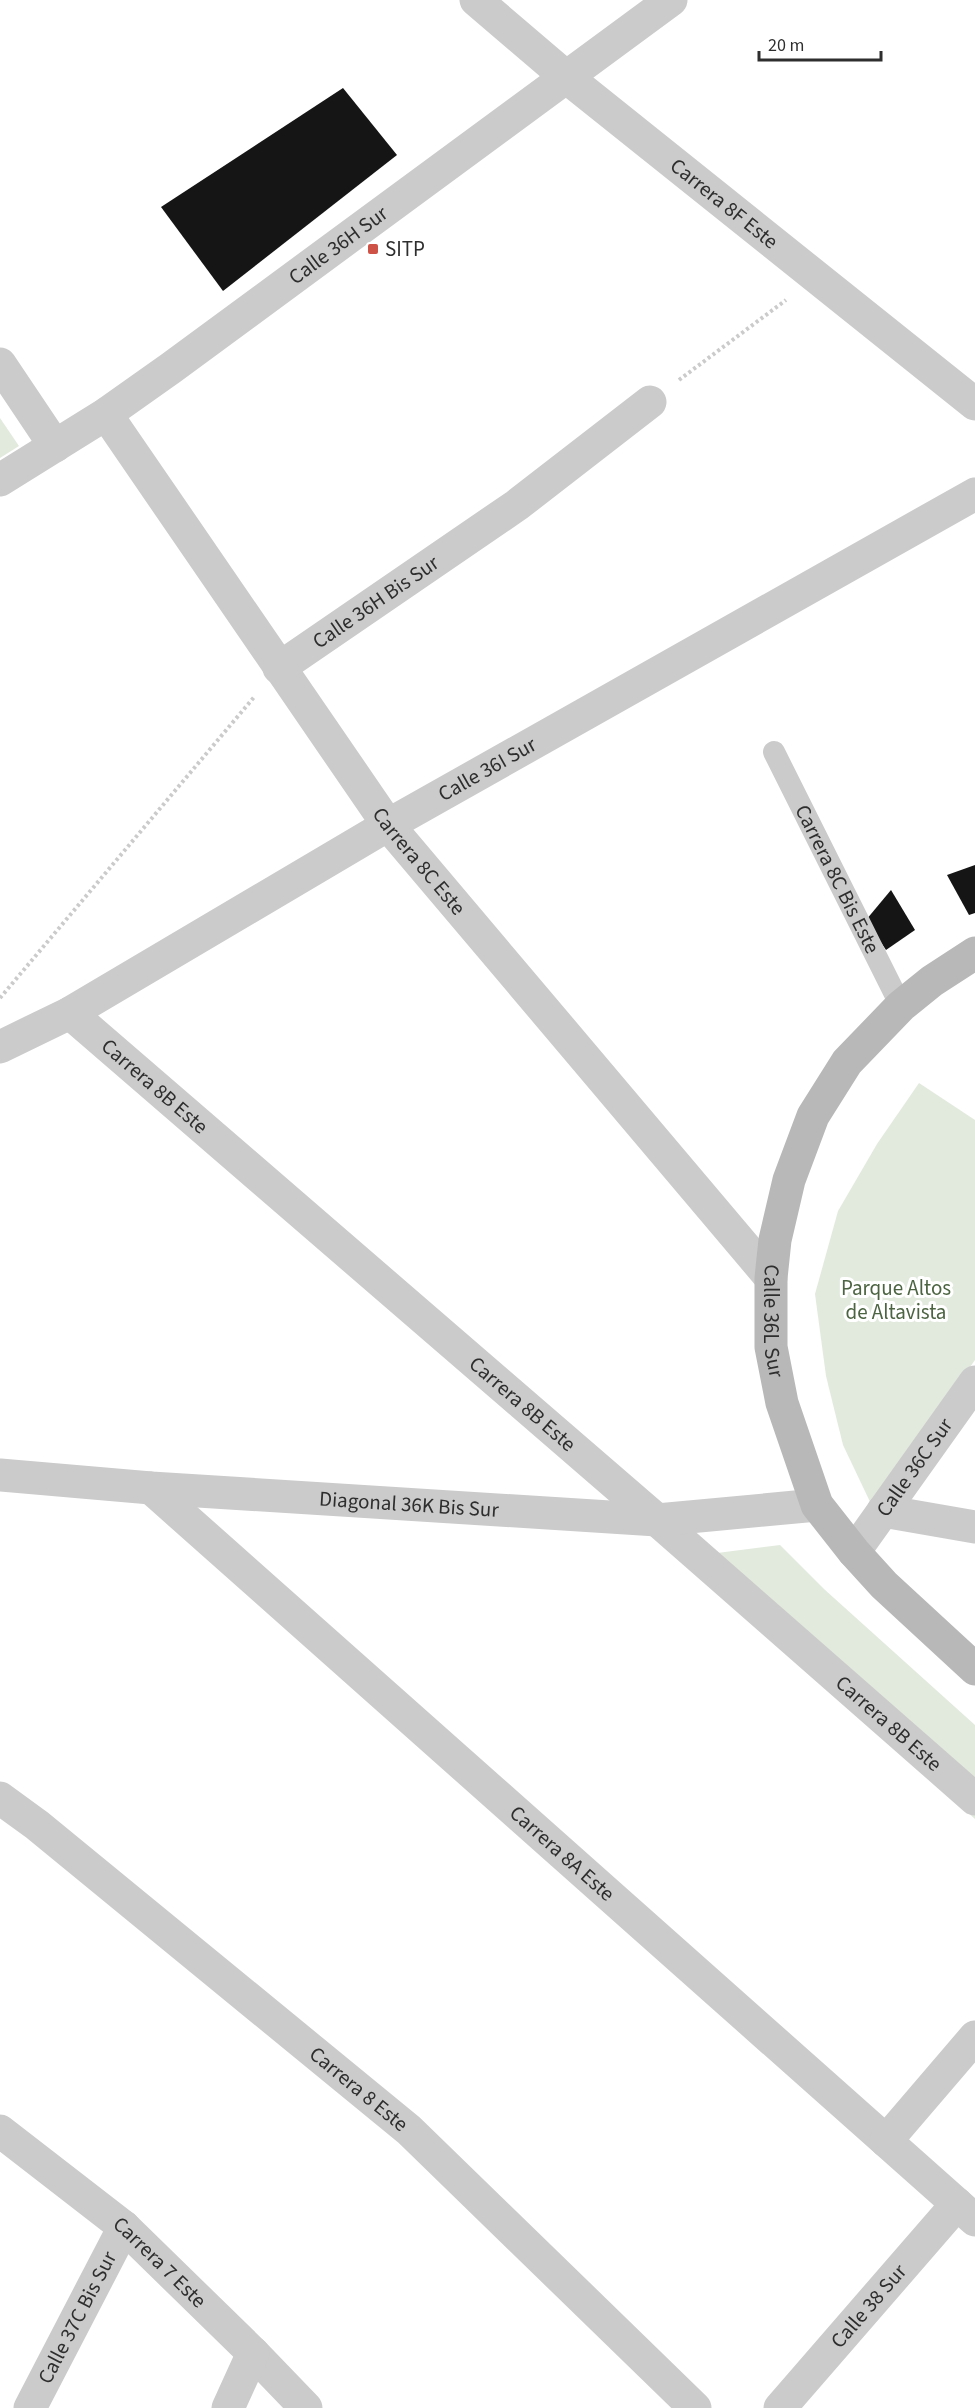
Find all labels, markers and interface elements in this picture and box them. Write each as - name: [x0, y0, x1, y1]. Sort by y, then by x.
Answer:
- scale bar: [759, 24, 880, 62]
- text: 20 m: [768, 33, 804, 58]
- street label: Carrera 8F Este: [664, 151, 785, 256]
- street label: Calle 36H Sur: [282, 198, 395, 292]
- place label: SITP: [385, 234, 425, 264]
- marker: SITP: [366, 242, 380, 256]
- street label: Calle 36H Bis Sur: [306, 548, 445, 656]
- street label: Calle 36I Sur: [432, 729, 542, 809]
- street label: Carrera 8C Bis Este: [788, 799, 887, 959]
- street label: Carrera 8C Este: [365, 801, 473, 922]
- street label: Carrera 8B Este: [95, 1031, 215, 1141]
- street label: Calle 36L Sur: [756, 1263, 792, 1381]
- park label: Parque Altos de Altavista: [841, 1273, 951, 1327]
- street label: Carrera 8B Este: [463, 1349, 583, 1459]
- street label: Calle 36C Sur: [869, 1411, 960, 1523]
- street label: Diagonal 36K Bis Sur: [318, 1484, 500, 1525]
- street label: Carrera 8B Este: [829, 1668, 949, 1778]
- street label: Carrera 8A Este: [503, 1798, 621, 1908]
- street label: Carrera 8 Este: [303, 2039, 415, 2139]
- street label: Carrera 7 Este: [107, 2209, 213, 2315]
- street label: Calle 37C Bis Sur: [30, 2245, 124, 2389]
- street label: Calle 38 Sur: [823, 2257, 914, 2355]

